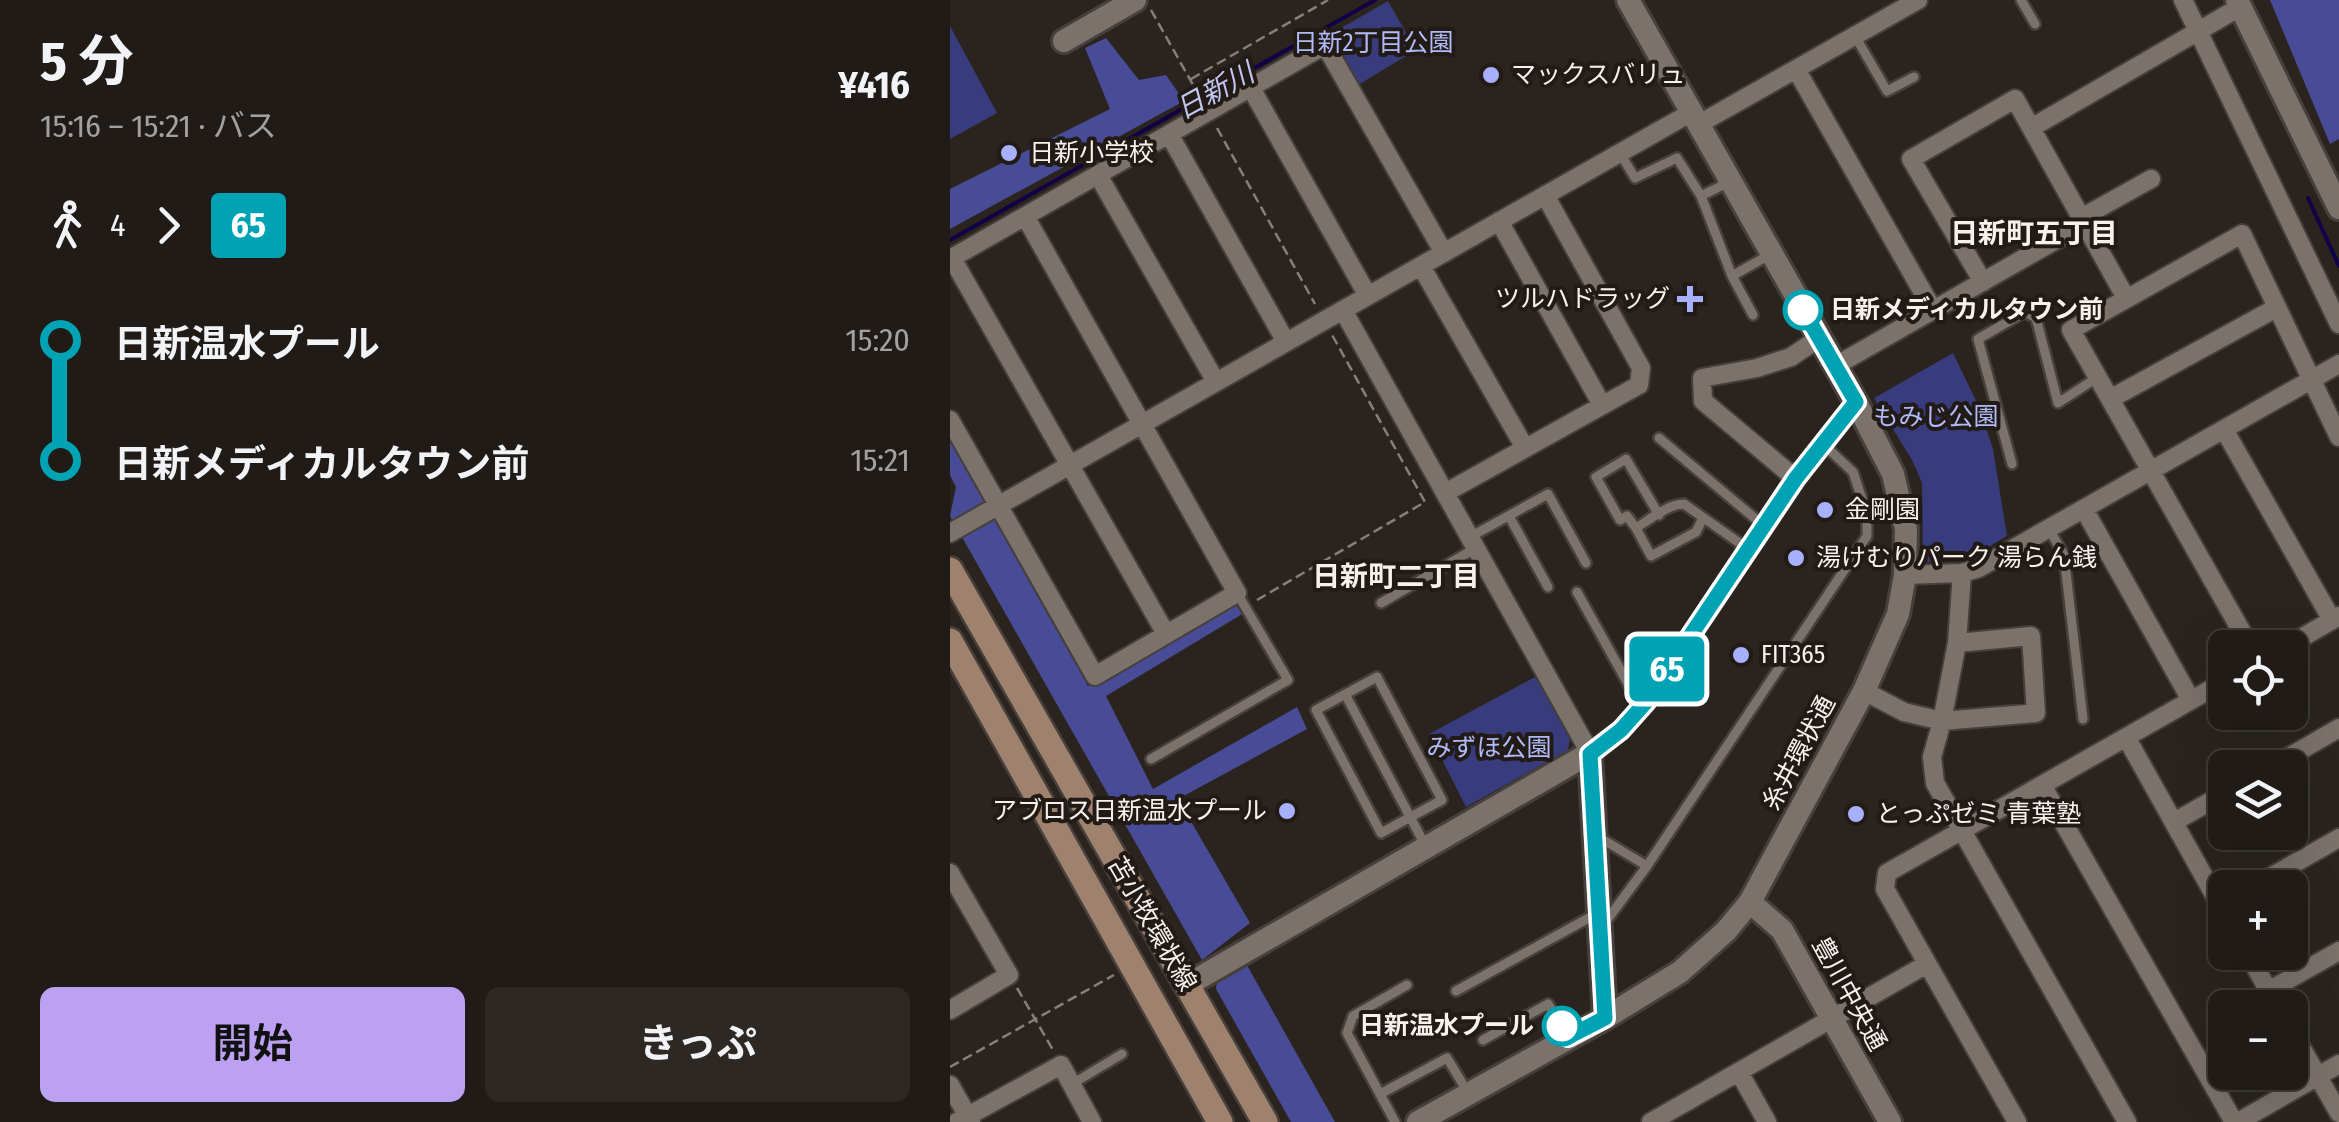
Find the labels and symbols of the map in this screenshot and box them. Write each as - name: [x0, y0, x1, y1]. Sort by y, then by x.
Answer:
- park label: 日新2丁目公園: [1292, 28, 1454, 58]
- water label: 日新川: [1170, 55, 1262, 126]
- place label: マックスバリュ: [1511, 60, 1685, 90]
- marker: マックスバリュ: [1480, 64, 1502, 86]
- place label: 日新小学校: [1029, 138, 1154, 168]
- marker: 日新小学校: [998, 142, 1020, 164]
- district label: 日新町五丁目: [1950, 217, 2118, 250]
- place label: ツルハドラッグ: [1495, 284, 1670, 314]
- marker: ツルハドラッグ: [1679, 288, 1701, 310]
- marker: 日新メディカルタウン前: [1784, 291, 1822, 329]
- place label: 日新メディカルタウン前: [1830, 295, 2103, 325]
- park label: もみじ公園: [1873, 402, 1999, 432]
- place label: 金剛園: [1845, 495, 1920, 525]
- marker: 金剛園: [1814, 499, 1836, 521]
- place label: 湯けむりパーク 湯らん銭: [1816, 543, 2097, 573]
- marker: 湯けむりパーク 湯らん銭: [1785, 547, 1807, 569]
- district label: 日新町二丁目: [1312, 560, 1480, 593]
- line badge: 65: [1622, 636, 1712, 702]
- place label: FIT365: [1761, 640, 1825, 670]
- marker: FIT365: [1730, 644, 1752, 666]
- street label: 糸井環状通: [1756, 691, 1842, 815]
- park label: みずほ公園: [1426, 733, 1552, 763]
- place label: アブロス日新温水プール: [992, 796, 1267, 826]
- place label: とっぷゼミ 青葉塾: [1876, 799, 2081, 829]
- marker: アブロス日新温水プール: [1276, 800, 1298, 822]
- marker: とっぷゼミ 青葉塾: [1845, 803, 1867, 825]
- street label: 苫小牧環状線: [1102, 852, 1202, 996]
- street label: 豊川中央通: [1806, 932, 1892, 1056]
- marker: 日新温水プール: [1543, 1007, 1581, 1045]
- place label: 日新温水プール: [1359, 1011, 1534, 1041]

